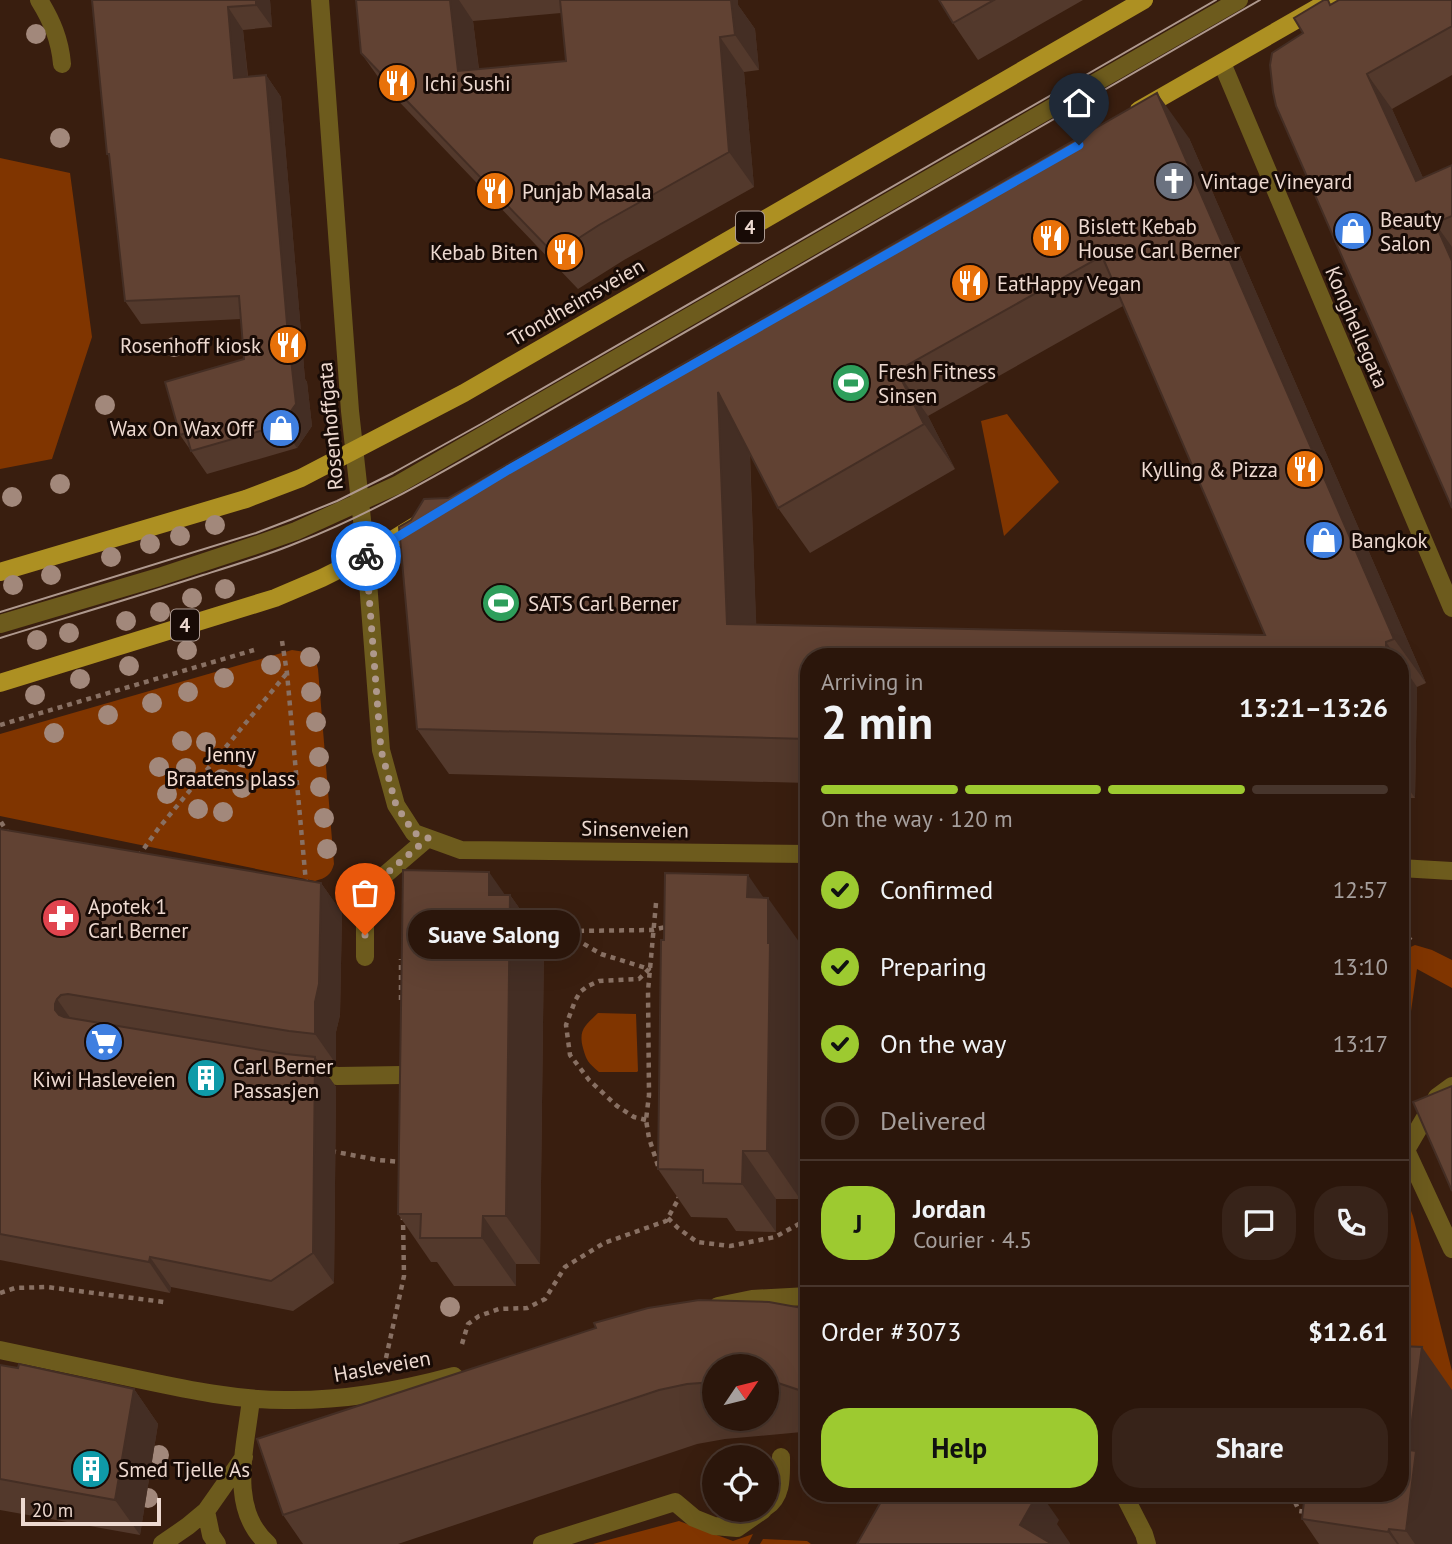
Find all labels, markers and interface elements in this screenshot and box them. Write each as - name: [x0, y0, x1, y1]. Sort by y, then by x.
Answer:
- restaurant icon: Ichi Sushi: [376, 62, 418, 104]
- place label: Ichi Sushi: [424, 70, 511, 97]
- pin: [1049, 73, 1109, 145]
- icon: home: [1060, 84, 1098, 122]
- church icon: Vintage Vineyard: [1153, 160, 1195, 202]
- place label: Vintage Vineyard: [1200, 168, 1352, 195]
- restaurant icon: Punjab Masala: [474, 170, 516, 212]
- place label: Punjab Masala: [522, 178, 652, 205]
- place label: Beauty Salon: [1380, 206, 1442, 257]
- shop icon: Beauty Salon: [1332, 210, 1374, 252]
- road number: 4: [736, 212, 764, 243]
- place label: Bislett Kebab House Carl Berner: [1078, 213, 1240, 264]
- restaurant icon: Bislett Kebab House Carl Berner: [1030, 217, 1072, 259]
- restaurant icon: Kebab Biten: [544, 231, 586, 273]
- place label: Kebab Biten: [430, 239, 538, 266]
- street label: Trondheimsveien: [503, 252, 649, 352]
- restaurant icon: EatHappy Vegan: [949, 262, 991, 304]
- street label: Konghellegata: [1319, 262, 1395, 392]
- place label: EatHappy Vegan: [997, 270, 1141, 297]
- restaurant icon: Rosenhoff kiosk: [267, 324, 309, 366]
- place label: Rosenhoff kiosk: [120, 332, 261, 359]
- place label: Fresh Fitness Sinsen: [878, 358, 996, 409]
- street label: Rosenhoffgata: [311, 361, 349, 491]
- sports icon: Fresh Fitness Sinsen: [830, 362, 872, 404]
- shop icon: Wax On Wax Off: [260, 407, 302, 449]
- place label: Wax On Wax Off: [110, 415, 255, 442]
- restaurant icon: Kylling & Pizza: [1284, 448, 1326, 490]
- place label: Kylling & Pizza: [1141, 456, 1278, 483]
- shop icon: Bangkok: [1303, 519, 1345, 561]
- courier: [331, 521, 401, 591]
- place label: Bangkok: [1351, 527, 1428, 554]
- icon: bike: [347, 537, 385, 575]
- sports icon: SATS Carl Berner: [480, 582, 522, 624]
- place label: SATS Carl Berner: [528, 590, 679, 617]
- road number: 4: [171, 610, 199, 640]
- text: Arriving in: [821, 667, 923, 696]
- text: 13:21–13:26: [1239, 691, 1388, 724]
- text: 2 min: [821, 692, 933, 752]
- park label: Jenny Braatens plass: [166, 741, 296, 792]
- text: On the way · 120 m: [821, 804, 1013, 833]
- street label: Sinsenveien: [581, 815, 689, 843]
- pin: [335, 863, 395, 935]
- icon: check: [821, 871, 859, 909]
- text: Confirmed: [880, 873, 993, 906]
- icon: bag: [346, 874, 384, 912]
- text: 12:57: [1333, 875, 1388, 904]
- place label: Apotek 1 Carl Berner: [88, 893, 188, 944]
- pharmacy icon: Apotek 1 Carl Berner: [40, 897, 82, 939]
- callout: Suave Salong: [407, 911, 578, 960]
- text: Suave Salong: [428, 920, 560, 949]
- icon: check: [821, 948, 859, 986]
- text: Preparing: [880, 950, 987, 983]
- text: 13:10: [1333, 952, 1388, 981]
- supermarket icon: Kiwi Hasleveien: [83, 1021, 125, 1063]
- icon: check: [821, 1025, 859, 1063]
- text: On the way: [880, 1027, 1006, 1060]
- text: 13:17: [1333, 1029, 1388, 1058]
- place label: Carl Berner Passasjen: [233, 1053, 333, 1104]
- building icon: Carl Berner Passasjen: [185, 1057, 227, 1099]
- place label: Kiwi Hasleveien: [32, 1066, 176, 1093]
- text: Delivered: [880, 1104, 986, 1137]
- button: chat: [1222, 1186, 1296, 1260]
- button: phone: [1314, 1186, 1388, 1260]
- text: Jordan: [913, 1192, 986, 1225]
- text: J: [854, 1207, 862, 1240]
- text: Courier · 4.5: [913, 1225, 1032, 1254]
- text: Order #3073: [821, 1315, 961, 1348]
- text: $12.61: [1308, 1315, 1388, 1348]
- street label: Hasleveien: [331, 1344, 433, 1388]
- north arrow: [702, 1354, 779, 1432]
- map controls: [702, 1354, 779, 1522]
- button: Help: [821, 1408, 1098, 1488]
- button: Share: [1112, 1408, 1388, 1488]
- button: locate: [702, 1445, 779, 1522]
- building icon: Smed Tjelle As: [70, 1448, 112, 1490]
- place label: Smed Tjelle As: [118, 1456, 250, 1483]
- scale bar: [21, 1495, 161, 1527]
- text: 20 m: [32, 1498, 73, 1522]

